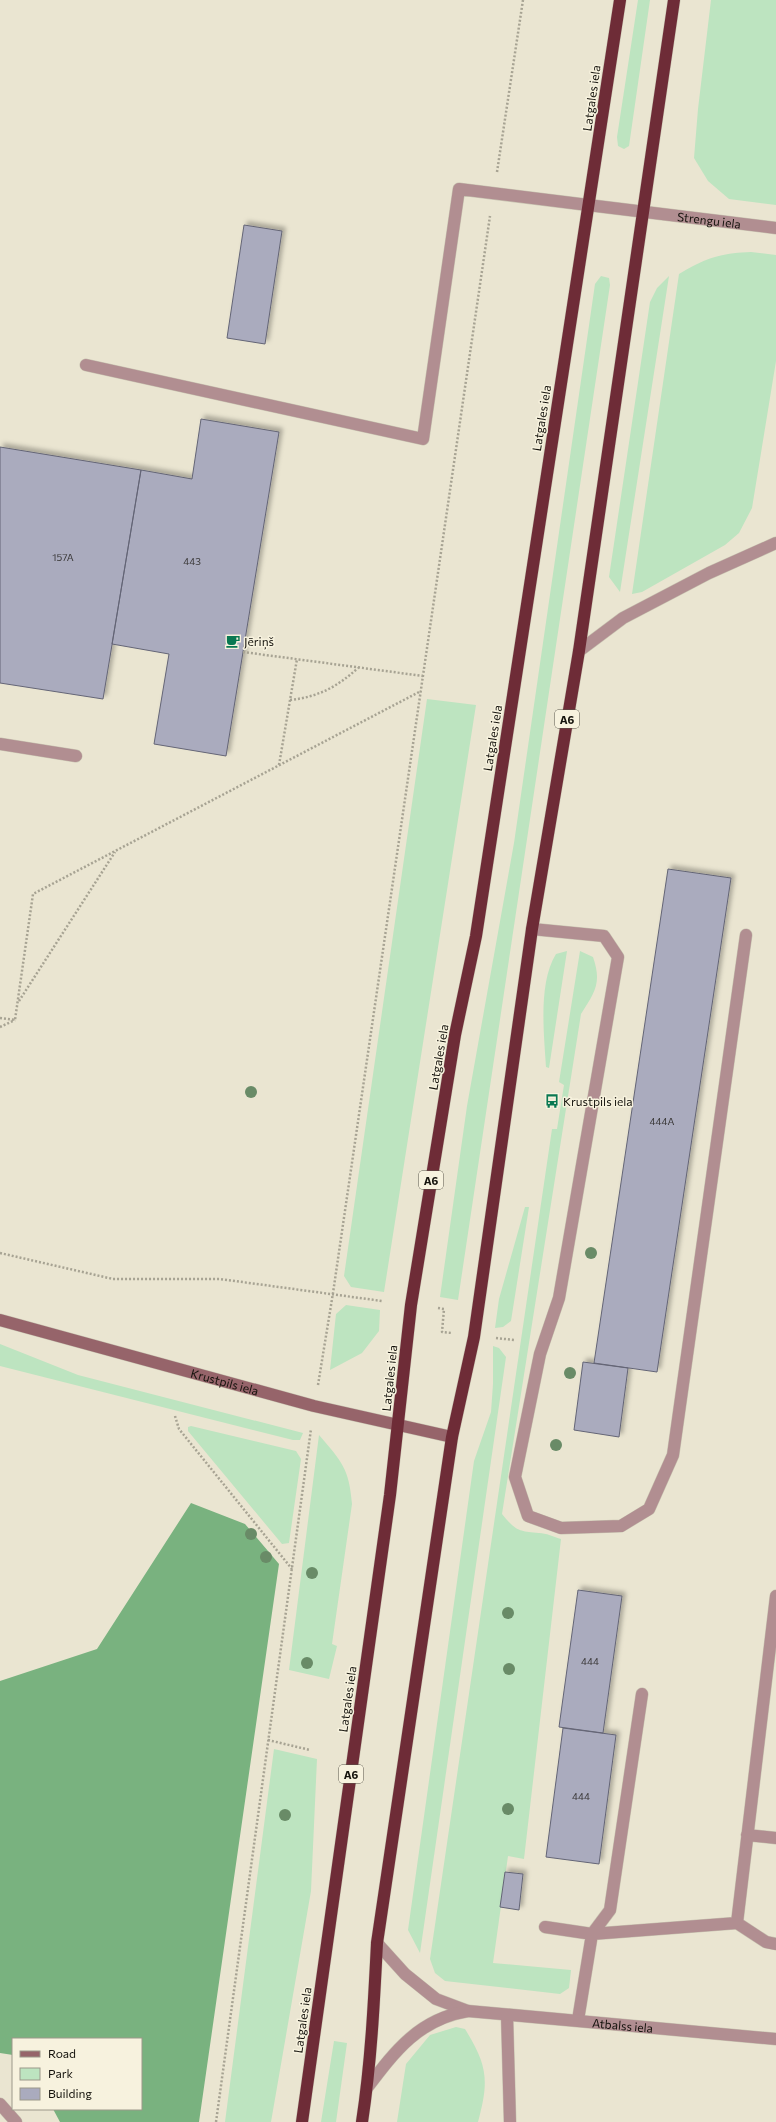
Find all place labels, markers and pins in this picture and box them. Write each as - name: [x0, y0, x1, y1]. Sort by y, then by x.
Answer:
- cafe icon: Jēriņš: [225, 633, 241, 649]
- place label: Jēriņš: [244, 634, 274, 650]
- bus stop icon: Krustpils iela: [544, 1093, 560, 1109]
- place label: Krustpils iela: [563, 1094, 633, 1108]

